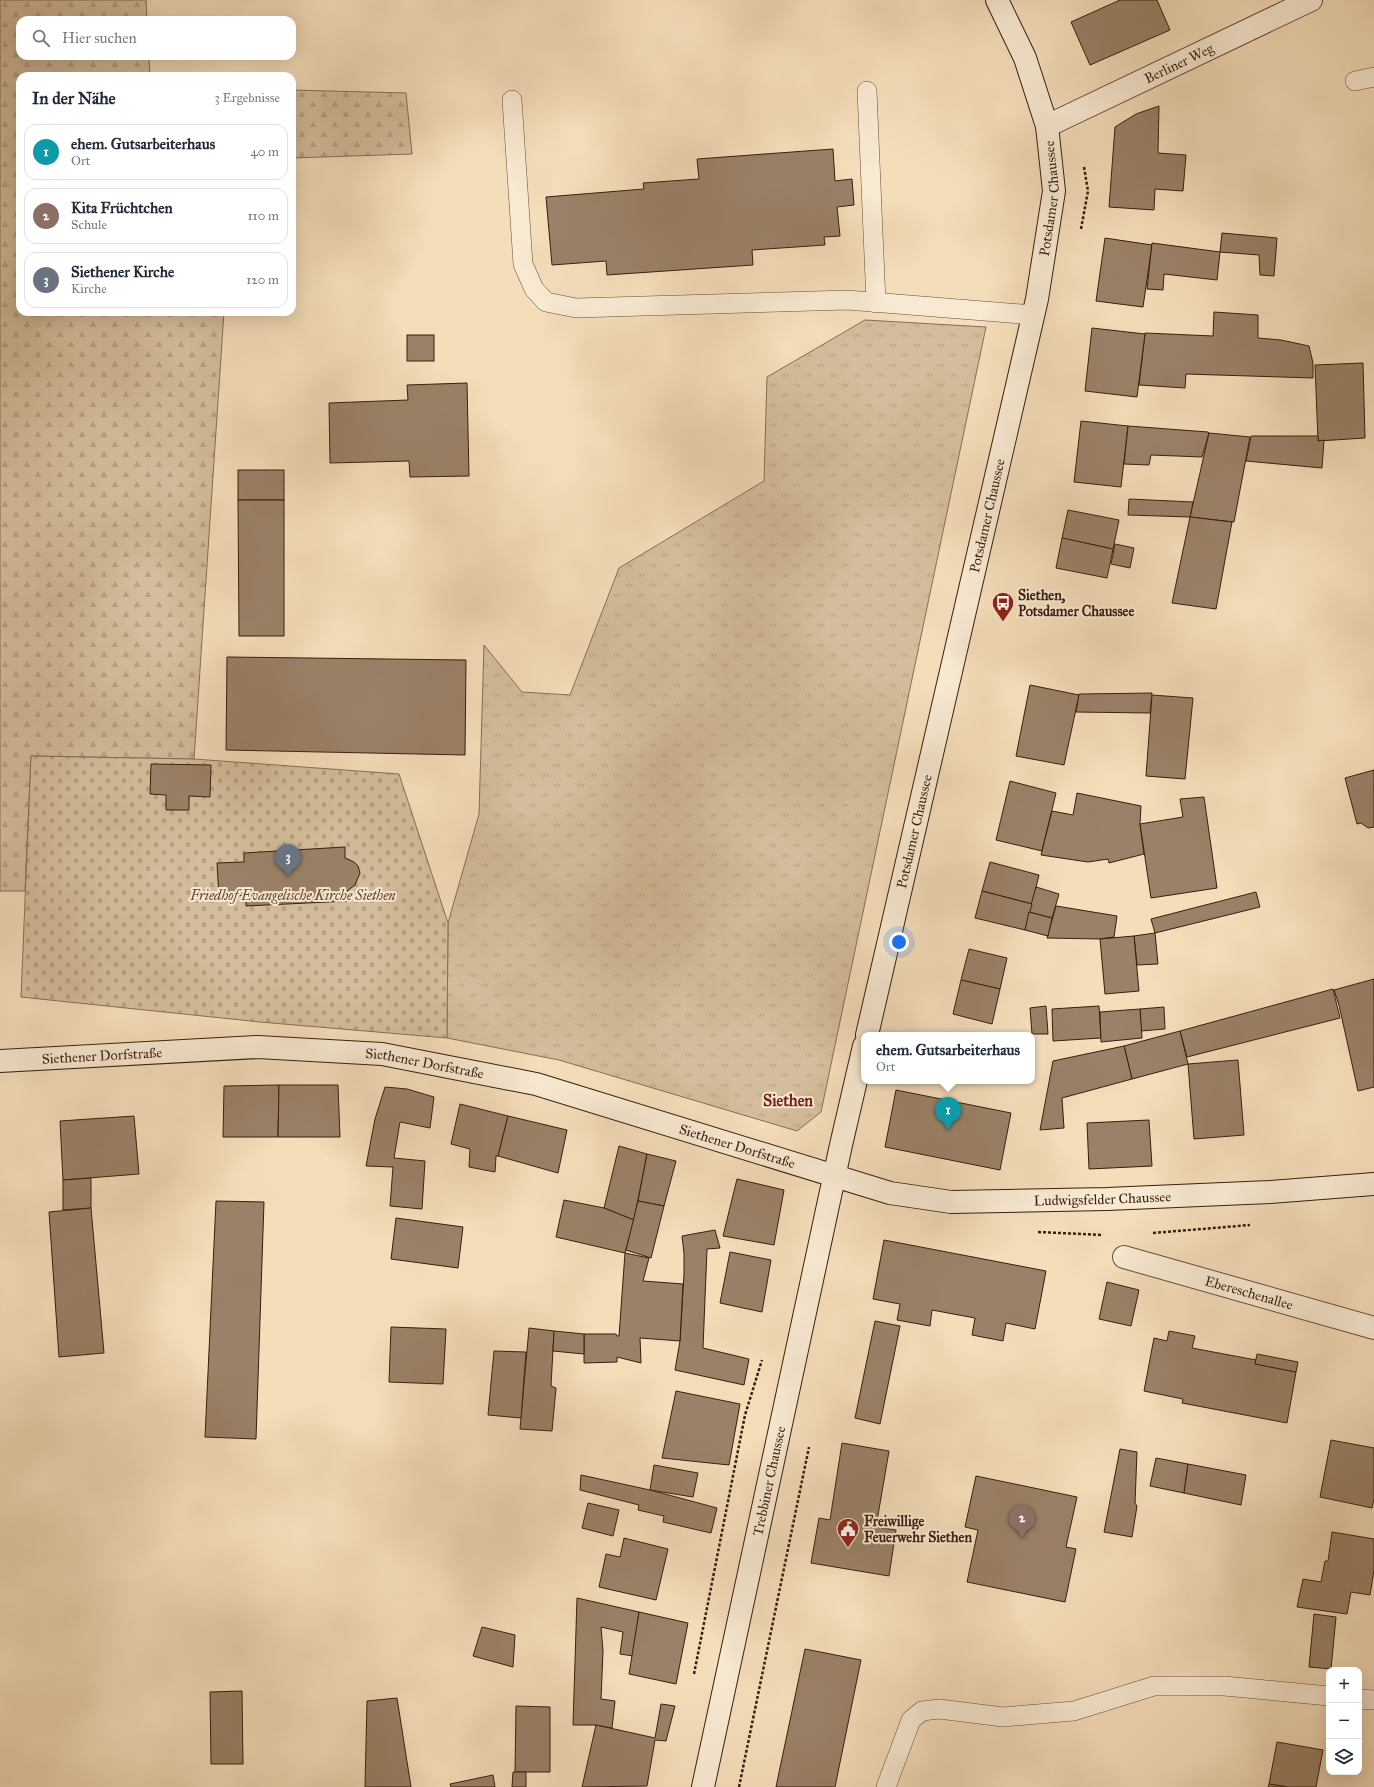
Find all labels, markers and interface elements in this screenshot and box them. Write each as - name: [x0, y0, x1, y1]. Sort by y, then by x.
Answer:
- search box: [16, 16, 296, 60]
- icon: search: [30, 27, 52, 49]
- text: Hier suchen: [62, 29, 137, 47]
- street label: Berliner Weg: [1142, 40, 1217, 87]
- text: In der Nähe: [32, 88, 116, 109]
- text: 3 Ergebnisse: [215, 90, 280, 106]
- text: ehem. Gutsarbeiterhaus: [71, 135, 215, 153]
- street label: Potsdamer Chaussee: [1036, 140, 1063, 257]
- text: 1: [43, 144, 49, 160]
- text: 40 m: [250, 144, 279, 160]
- text: Ort: [71, 153, 90, 169]
- text: Kita Früchtchen: [71, 199, 173, 217]
- text: 2: [43, 208, 49, 224]
- text: 110 m: [247, 208, 279, 224]
- text: Schule: [71, 217, 107, 233]
- text: Siethener Kirche: [71, 263, 174, 281]
- text: 3: [43, 272, 49, 288]
- text: 120 m: [246, 272, 279, 288]
- text: Kirche: [71, 281, 107, 297]
- street label: Potsdamer Chaussee: [966, 457, 1009, 574]
- place label: Siethen, Potsdamer Chaussee: [1018, 587, 1134, 620]
- bus stop icon: Siethen, Potsdamer Chaussee: [990, 590, 1016, 623]
- street label: Potsdamer Chaussee: [893, 773, 936, 890]
- pin: 3: [275, 844, 301, 877]
- park label: Friedhof Evangelische Kirche Siethen: [189, 887, 396, 904]
- your location: [889, 932, 909, 952]
- popup: [861, 1032, 1035, 1084]
- text: ehem. Gutsarbeiterhaus: [876, 1041, 1020, 1059]
- street label: Siethener Dorfstraße: [41, 1044, 163, 1068]
- street label: Siethener Dorfstraße: [365, 1045, 485, 1083]
- text: Ort: [876, 1059, 895, 1075]
- district label: Siethen: [763, 1091, 813, 1110]
- pin: 1: [935, 1097, 961, 1130]
- street label: Siethener Dorfstraße: [677, 1121, 797, 1172]
- street label: Ludwigsfelder Chaussee: [1034, 1188, 1172, 1209]
- street label: Ebereschenallee: [1203, 1272, 1295, 1314]
- street label: Trebbiner Chaussee: [749, 1424, 789, 1538]
- pin: 2: [1009, 1505, 1035, 1538]
- place label: Freiwillige Feuerwehr Siethen: [864, 1513, 972, 1546]
- public building icon: Freiwillige Feuerwehr Siethen: [835, 1516, 861, 1549]
- map controls: [1326, 1667, 1362, 1775]
- button: +: [1326, 1667, 1362, 1703]
- button: −: [1326, 1703, 1362, 1739]
- button: layers: [1326, 1739, 1362, 1775]

